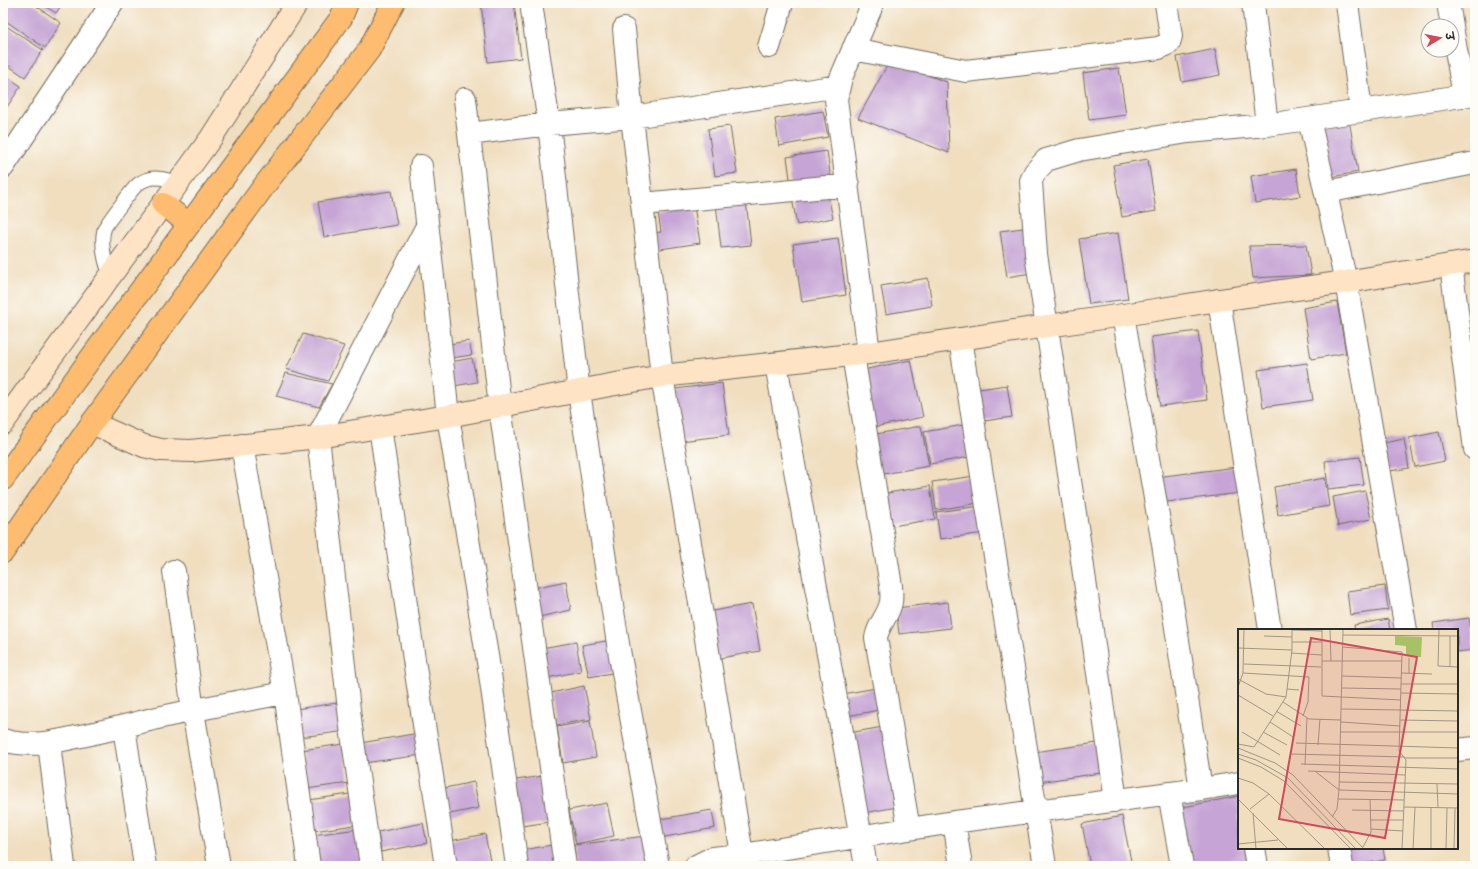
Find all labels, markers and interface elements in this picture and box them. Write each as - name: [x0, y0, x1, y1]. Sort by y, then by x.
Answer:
- north arrow: [1420, 18, 1460, 58]
- text: उ: [1441, 30, 1460, 43]
- inset map: [1238, 629, 1458, 849]

